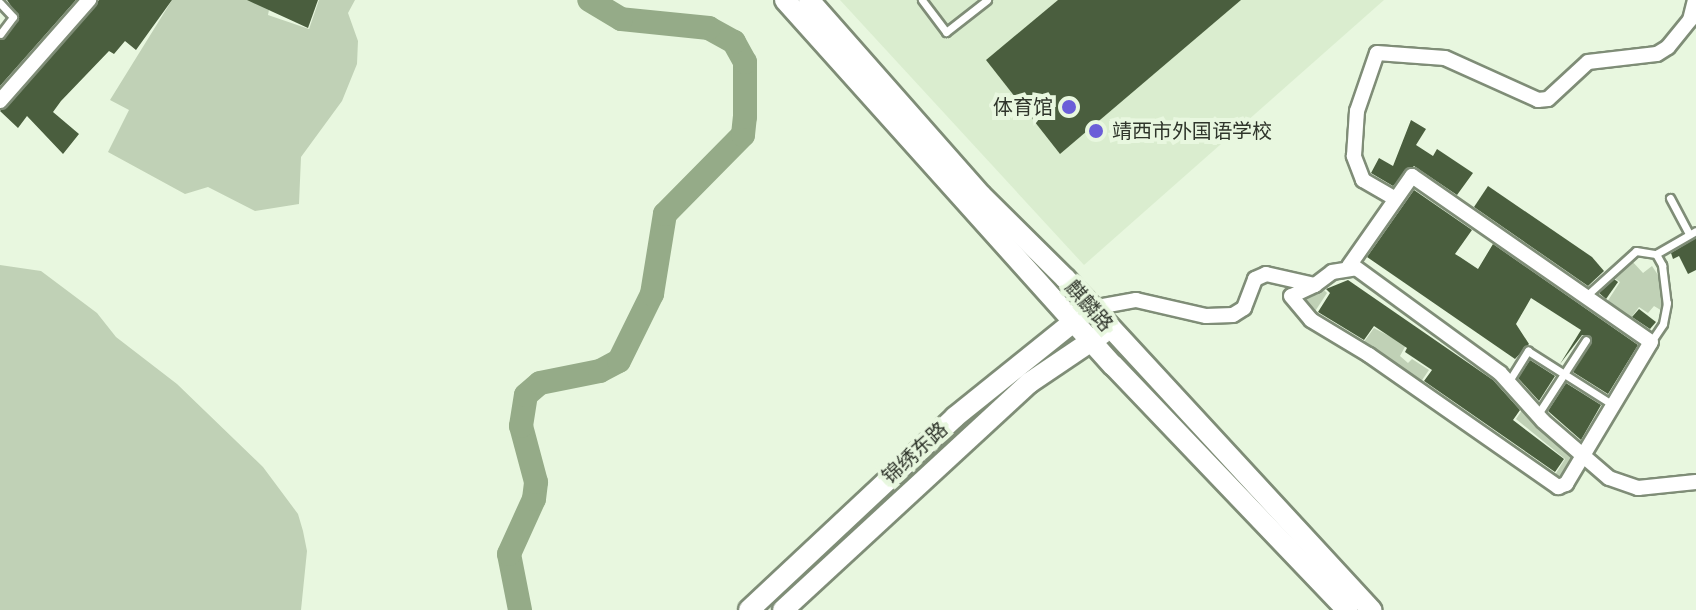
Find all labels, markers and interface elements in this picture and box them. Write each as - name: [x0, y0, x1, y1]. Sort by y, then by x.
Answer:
- place label: 体育馆: [993, 95, 1053, 119]
- marker: 体育馆: [1060, 98, 1078, 116]
- place label: 靖西市外国语学校: [1112, 119, 1272, 143]
- marker: 靖西市外国语学校: [1087, 122, 1105, 140]
- street label: 麒麟路: [1060, 275, 1118, 337]
- street label: 锦绣东路: [877, 417, 953, 489]

